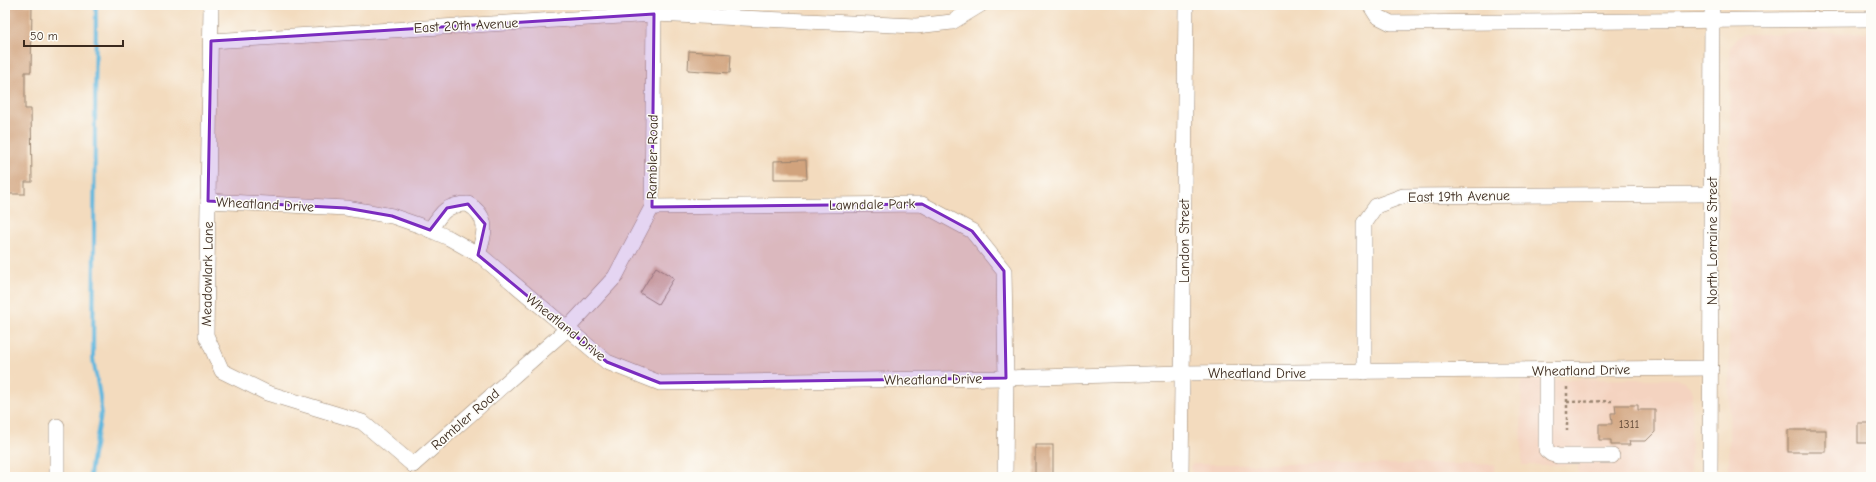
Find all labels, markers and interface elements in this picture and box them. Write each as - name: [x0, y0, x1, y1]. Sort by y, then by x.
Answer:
- street label: East 20th Avenue: [413, 14, 519, 37]
- scale bar: [24, 22, 123, 48]
- text: 50 m: [30, 29, 58, 43]
- street label: Rambler Road: [643, 114, 662, 200]
- street label: North Lorraine Street: [1704, 176, 1721, 305]
- street label: East 19th Avenue: [1408, 187, 1510, 206]
- street label: Wheatland Drive: [216, 193, 314, 216]
- street label: Lawndale Park: [829, 195, 916, 214]
- street label: Landon Street: [1176, 198, 1193, 283]
- street label: Meadowlark Lane: [198, 221, 217, 327]
- street label: Wheatland Drive: [522, 290, 609, 365]
- street label: Wheatland Drive: [1532, 361, 1630, 380]
- street label: Wheatland Drive: [1208, 365, 1306, 382]
- street label: Wheatland Drive: [884, 370, 982, 389]
- street label: Rambler Road: [428, 385, 503, 454]
- house number: 1311: [1619, 417, 1639, 431]

